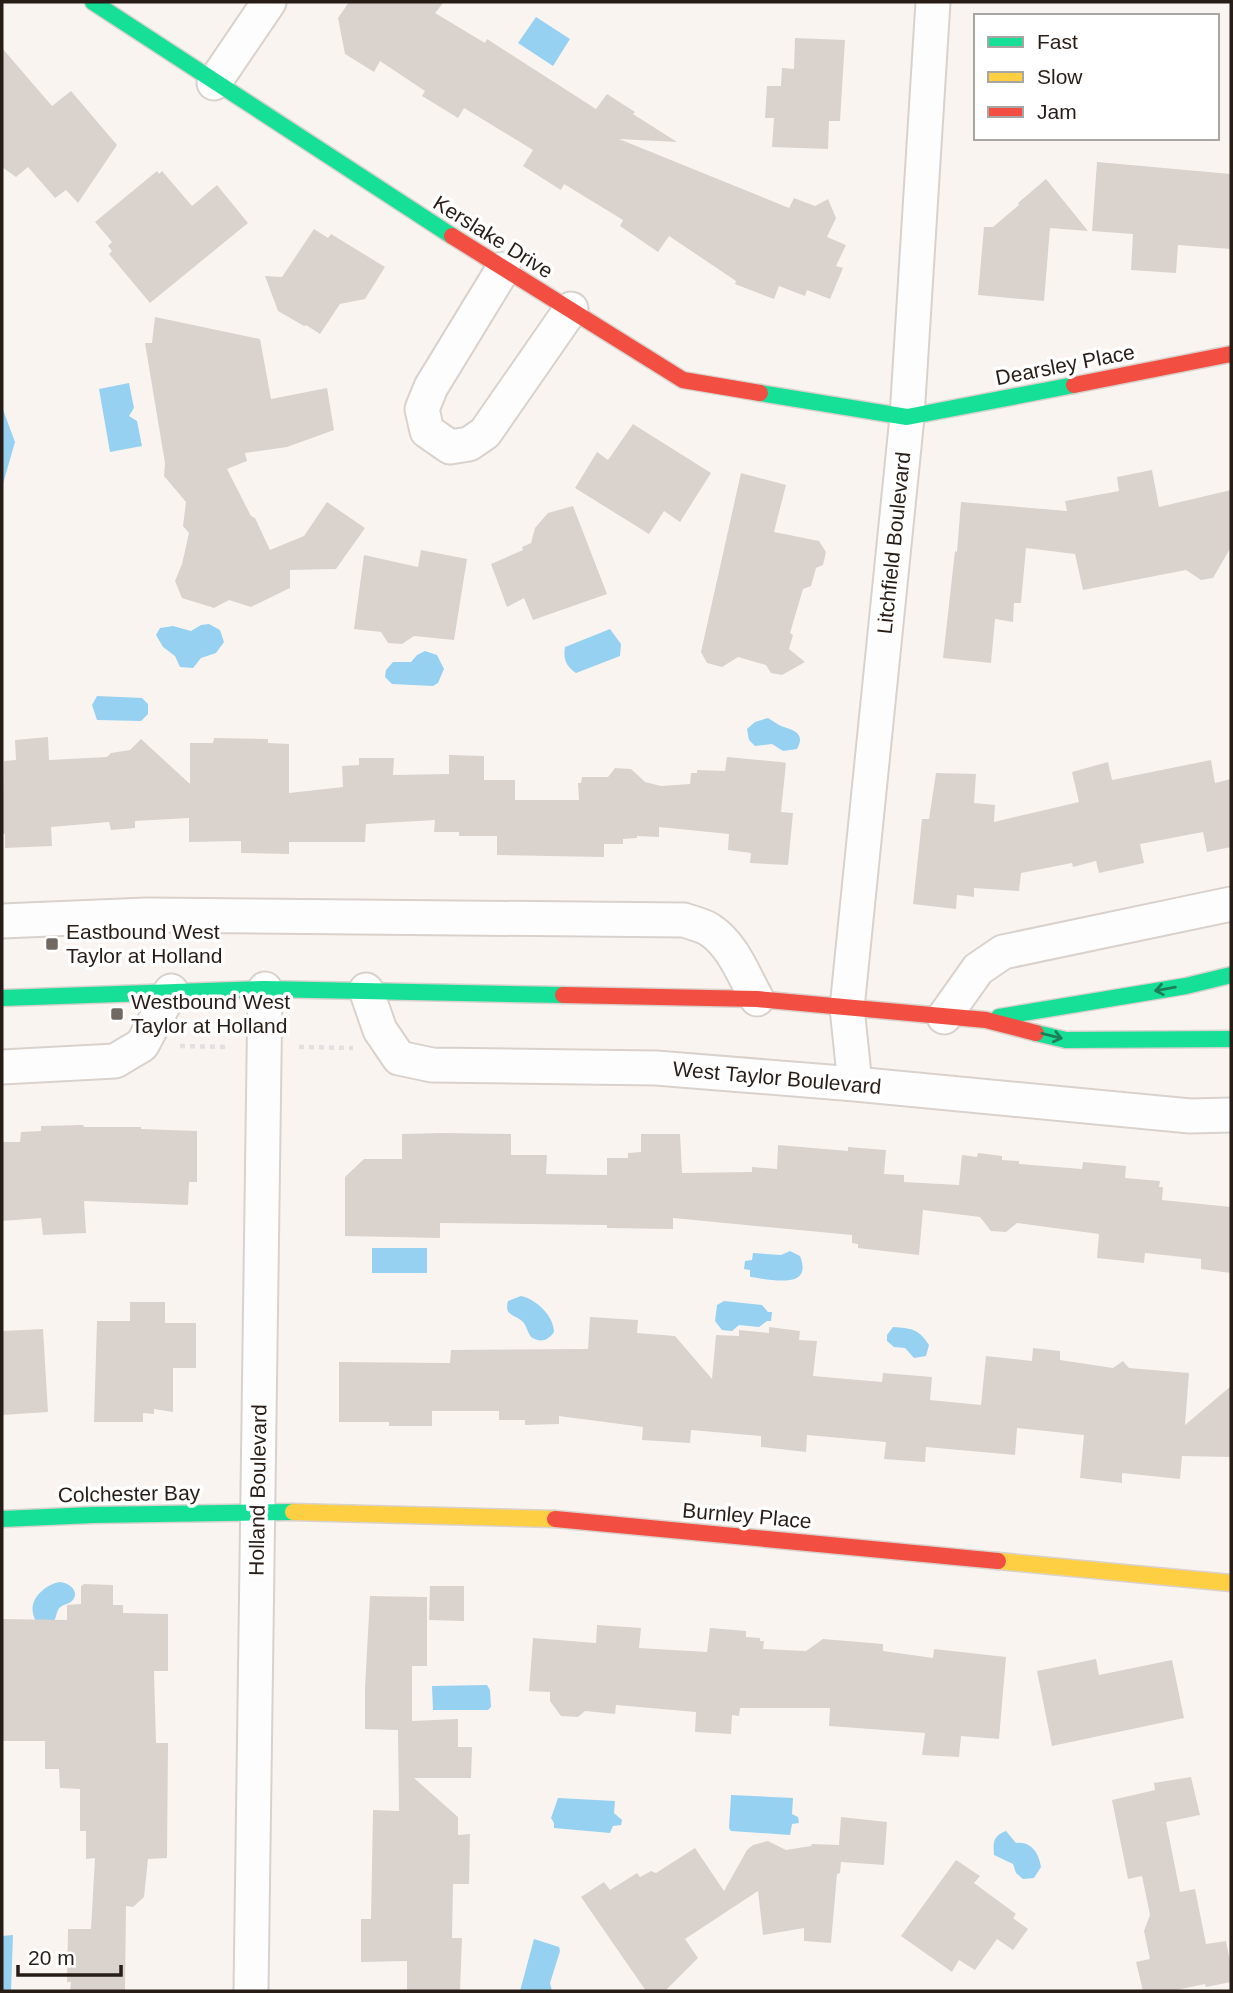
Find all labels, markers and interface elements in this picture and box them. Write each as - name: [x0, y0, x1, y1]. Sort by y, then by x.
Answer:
- legend: [974, 14, 1219, 140]
- text: Fast: [1037, 30, 1078, 53]
- text: Slow: [1037, 65, 1083, 88]
- text: Jam: [1037, 100, 1077, 123]
- street label: Kerslake Drive: [429, 191, 557, 283]
- street label: Dearsley Place: [993, 340, 1136, 389]
- street label: Litchfield Boulevard: [872, 451, 915, 635]
- place label: Eastbound West Taylor at Holland: [66, 920, 222, 967]
- marker: Eastbound West Taylor at Holland: [44, 936, 60, 952]
- one-way arrow: [1154, 983, 1177, 997]
- place label: Westbound West Taylor at Holland: [131, 990, 290, 1037]
- marker: Westbound West Taylor at Holland: [109, 1006, 125, 1022]
- one-way arrow: [1040, 1030, 1063, 1043]
- street label: West Taylor Boulevard: [672, 1057, 882, 1098]
- street label: Holland Boulevard: [245, 1404, 270, 1576]
- street label: Colchester Bay: [58, 1481, 201, 1506]
- street label: Burnley Place: [681, 1498, 813, 1533]
- scale bar: [18, 1934, 121, 1978]
- text: 20 m: [28, 1946, 75, 1969]

